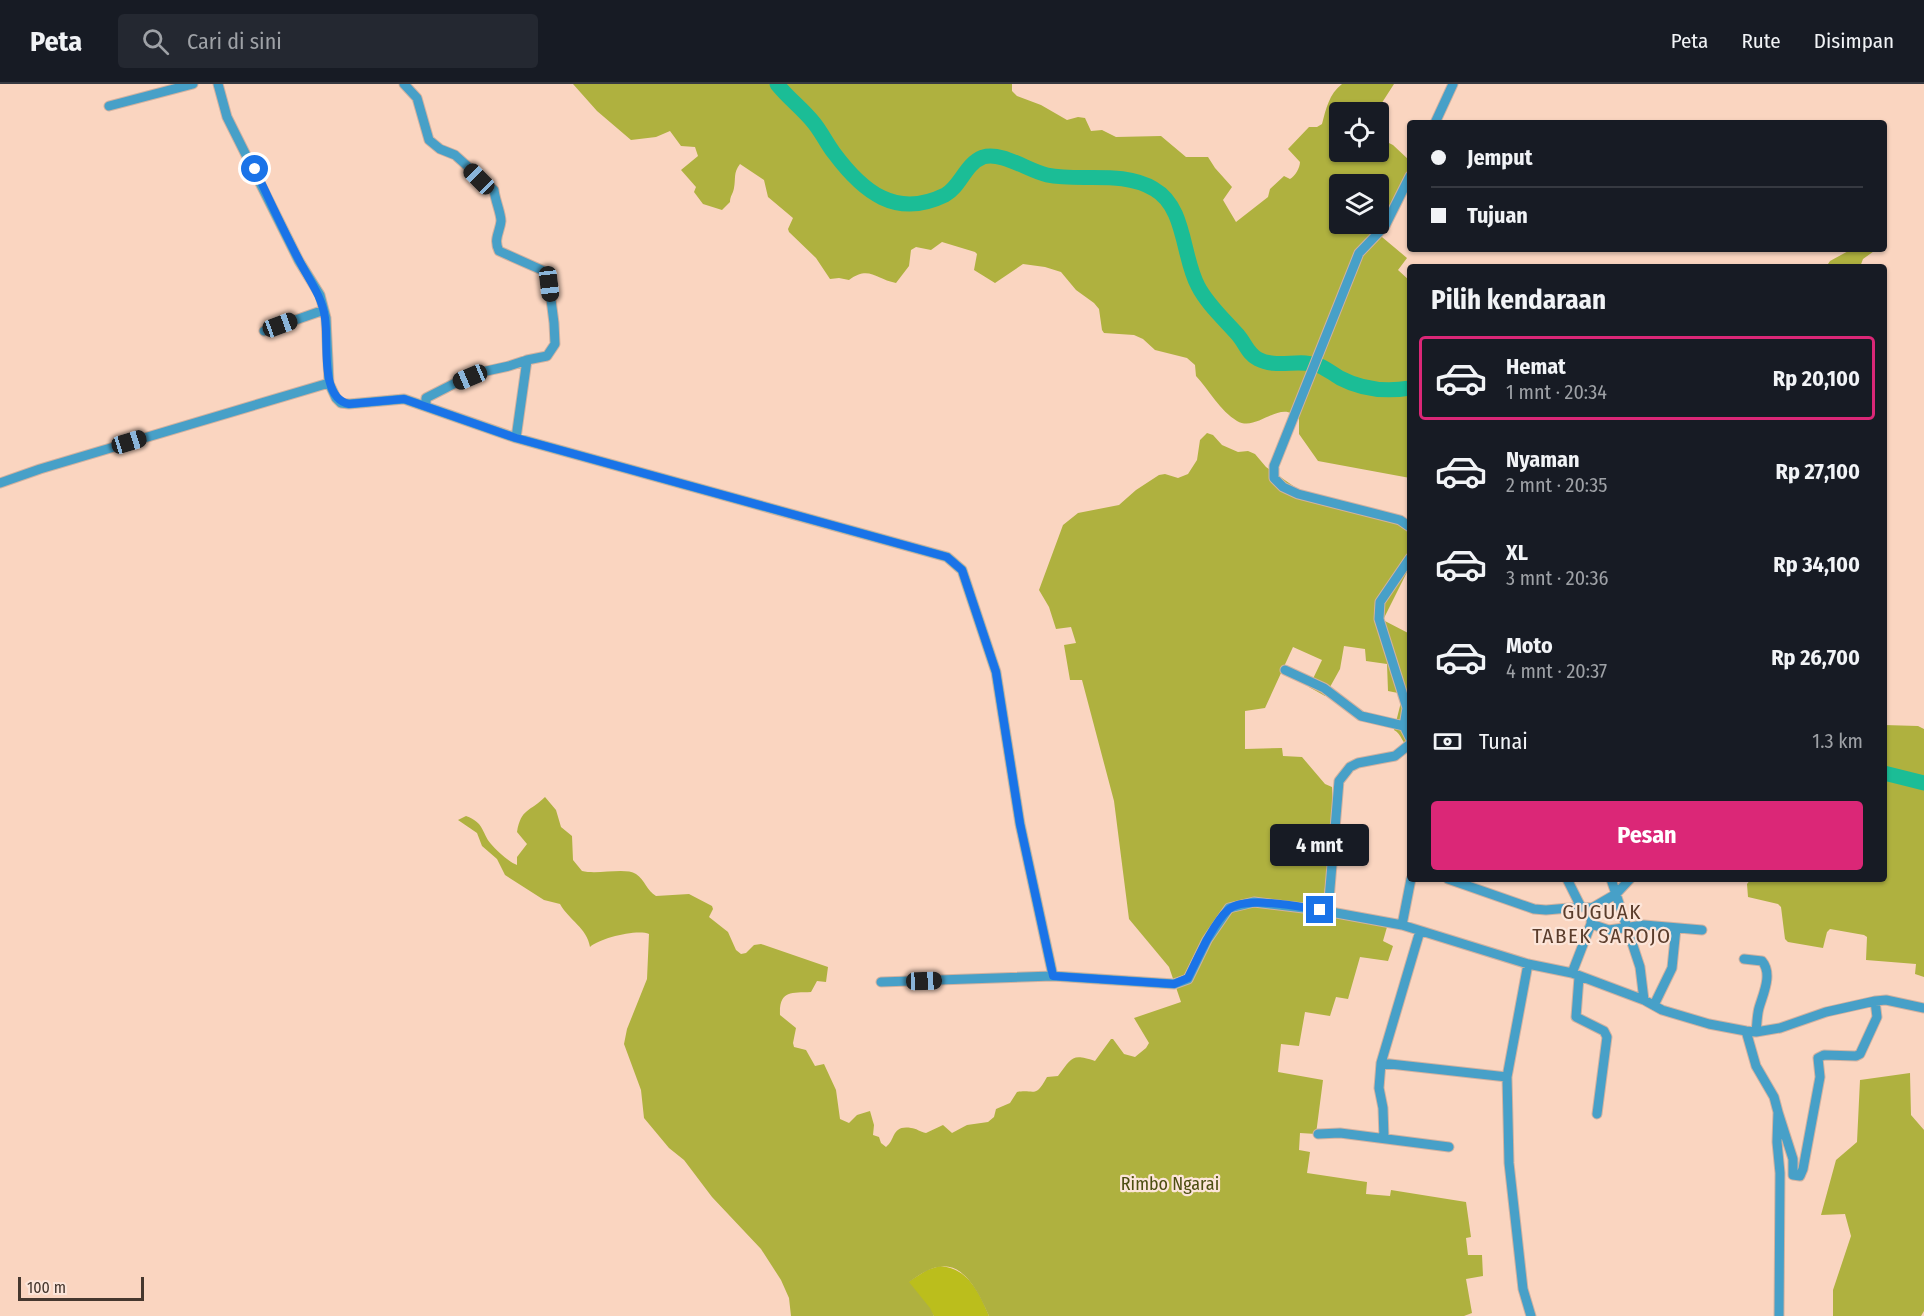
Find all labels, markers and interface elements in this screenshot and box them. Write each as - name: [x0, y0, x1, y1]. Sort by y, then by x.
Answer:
- search box: [118, 14, 538, 68]
- text: Peta: [30, 25, 82, 58]
- icon: search: [139, 25, 172, 58]
- text: Cari di sini: [187, 28, 282, 55]
- text: Peta: [1671, 28, 1708, 54]
- text: Rute: [1741, 28, 1781, 54]
- text: Disimpan: [1814, 28, 1894, 54]
- map controls: [1329, 102, 1389, 234]
- button: locate: [1329, 102, 1389, 162]
- text: Jemput: [1467, 144, 1532, 171]
- route start: [241, 155, 268, 182]
- car: [460, 160, 498, 198]
- button: layers: [1329, 174, 1389, 234]
- text: Tujuan: [1467, 202, 1528, 229]
- car: [538, 265, 560, 303]
- text: Pilih kendaraan: [1431, 284, 1606, 316]
- car: [260, 310, 300, 340]
- icon: car: [1434, 351, 1488, 405]
- text: Hemat: [1506, 353, 1566, 380]
- car: [450, 362, 490, 392]
- text: Rp 20,100: [1773, 365, 1860, 392]
- text: 1 mnt · 20:34: [1506, 380, 1607, 404]
- car: [109, 428, 149, 456]
- icon: car: [1434, 444, 1488, 498]
- text: Nyaman: [1506, 446, 1579, 473]
- text: Rp 27,100: [1776, 458, 1860, 485]
- text: 2 mnt · 20:35: [1506, 473, 1607, 497]
- icon: car: [1434, 537, 1488, 591]
- text: XL: [1506, 539, 1528, 566]
- text: Rp 34,100: [1773, 551, 1860, 578]
- text: 3 mnt · 20:36: [1506, 566, 1608, 590]
- icon: car: [1434, 630, 1488, 684]
- text: Moto: [1506, 632, 1553, 659]
- text: Rp 26,700: [1771, 644, 1860, 671]
- text: 4 mnt · 20:37: [1506, 659, 1607, 683]
- icon: cash: [1431, 725, 1464, 758]
- text: Tunai: [1479, 728, 1528, 755]
- text: 1.3 km: [1812, 729, 1863, 753]
- button: Pesan: [1431, 801, 1863, 870]
- callout: 4 mnt: [1270, 823, 1370, 865]
- text: 4 mnt: [1296, 833, 1343, 857]
- route end: [1306, 896, 1333, 923]
- district label: GUGUAK TABEK SAROJO: [1532, 899, 1672, 949]
- car: [906, 971, 942, 991]
- park label: Rimbo Ngarai: [1121, 1173, 1219, 1195]
- scale bar: [18, 1274, 144, 1302]
- text: 100 m: [27, 1278, 66, 1297]

